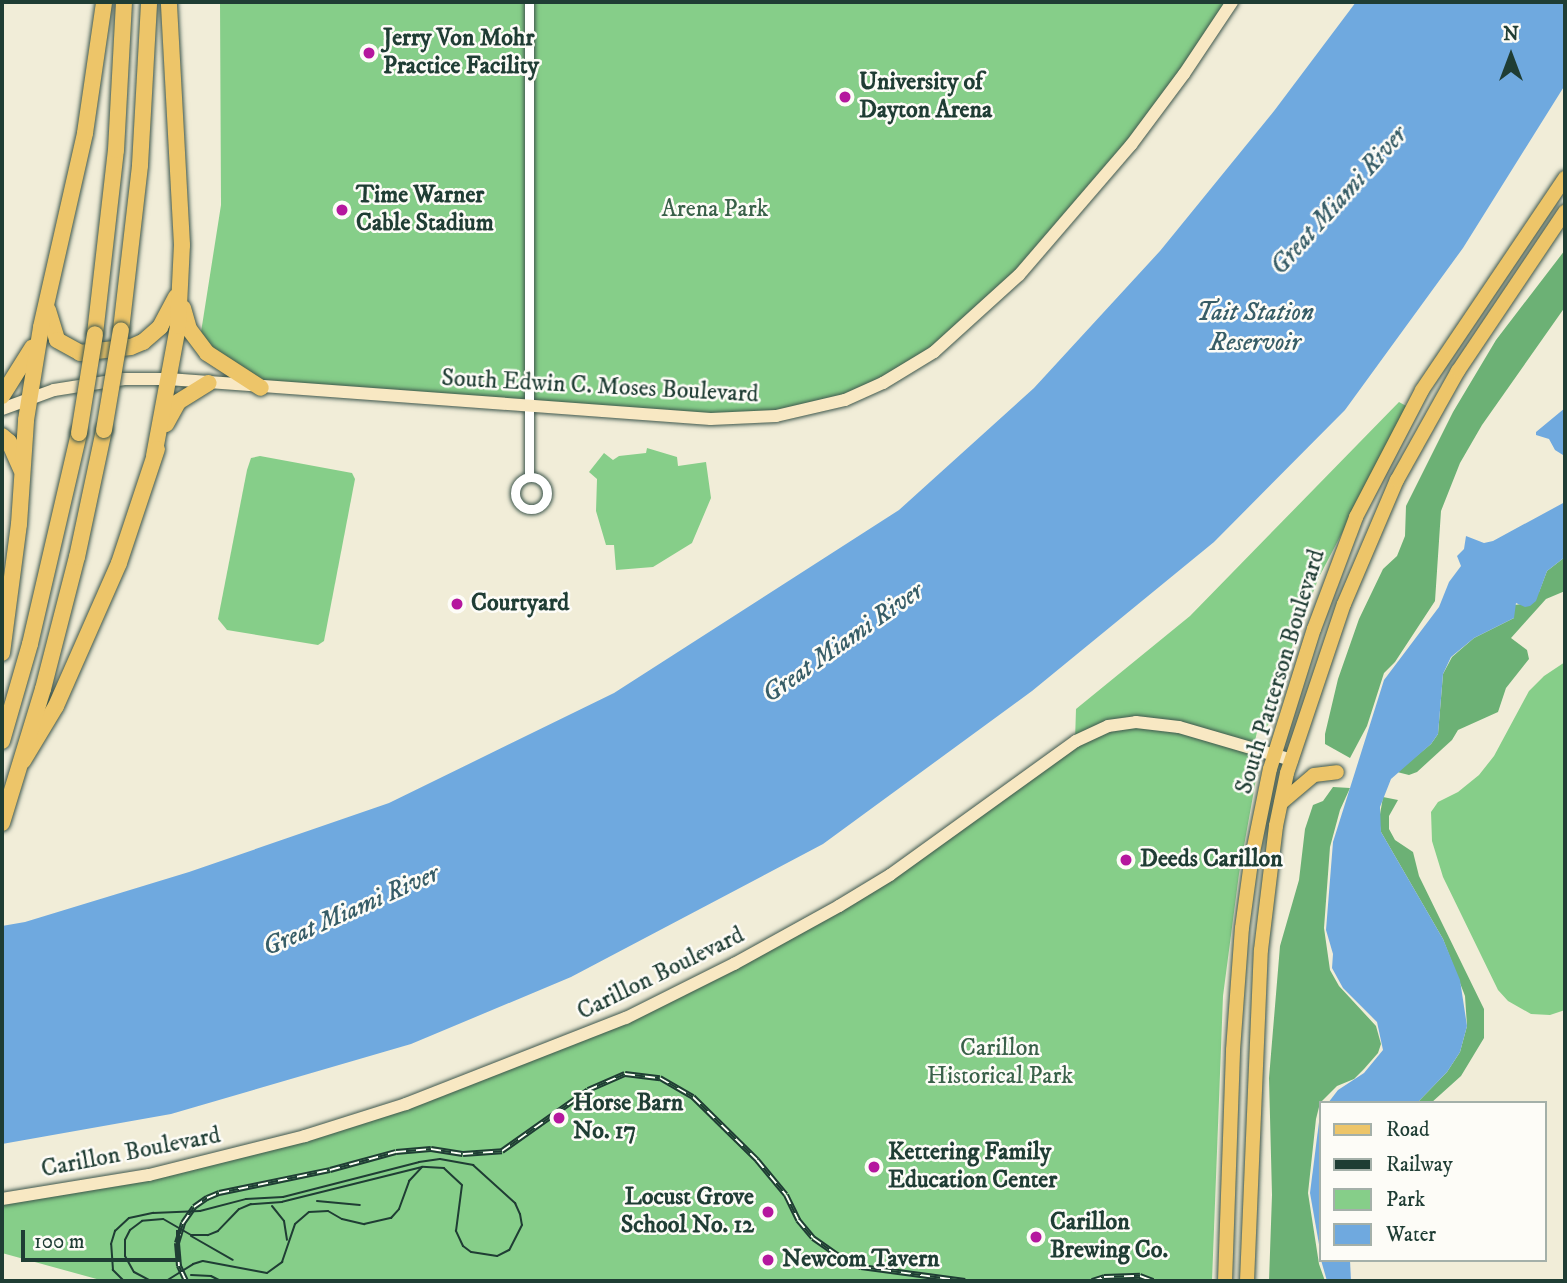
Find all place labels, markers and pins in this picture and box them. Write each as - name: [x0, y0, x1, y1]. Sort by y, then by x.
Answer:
- place label: Jerry Von Mohr Practice Facility: [383, 25, 539, 81]
- marker: Jerry Von Mohr Practice Facility: [361, 45, 377, 61]
- place label: University of Dayton Arena: [859, 69, 992, 125]
- marker: University of Dayton Arena: [837, 89, 853, 105]
- place label: Time Warner Cable Stadium: [356, 182, 494, 238]
- marker: Time Warner Cable Stadium: [334, 202, 350, 218]
- place label: Courtyard: [471, 590, 569, 618]
- marker: Courtyard: [449, 596, 465, 612]
- place label: Deeds Carillon: [1140, 846, 1283, 874]
- marker: Deeds Carillon: [1118, 852, 1134, 868]
- place label: Horse Barn No. 17: [573, 1090, 683, 1146]
- marker: Horse Barn No. 17: [551, 1110, 567, 1126]
- place label: Kettering Family Education Center: [888, 1139, 1057, 1195]
- marker: Kettering Family Education Center: [866, 1159, 882, 1175]
- place label: Locust Grove School No. 12: [621, 1184, 754, 1240]
- marker: Locust Grove School No. 12: [760, 1204, 776, 1220]
- place label: Carillon Brewing Co.: [1050, 1209, 1168, 1265]
- marker: Carillon Brewing Co.: [1028, 1229, 1044, 1245]
- place label: Newcom Tavern: [782, 1246, 940, 1274]
- marker: Newcom Tavern: [760, 1252, 776, 1268]

